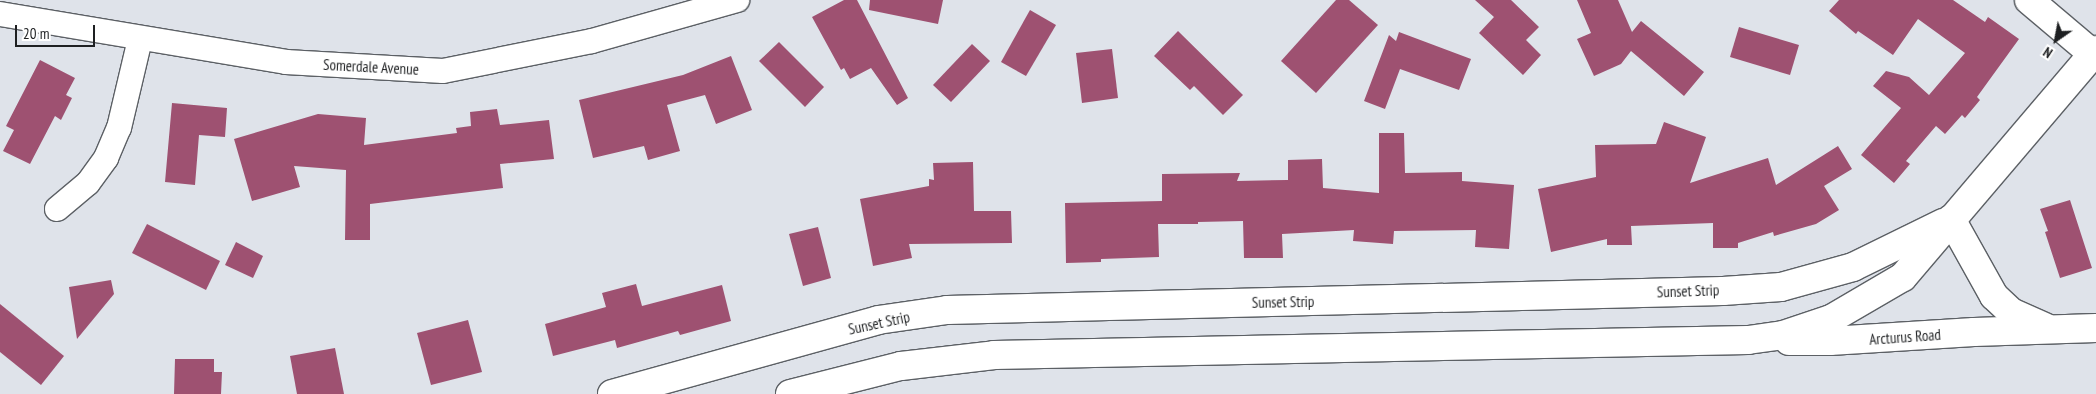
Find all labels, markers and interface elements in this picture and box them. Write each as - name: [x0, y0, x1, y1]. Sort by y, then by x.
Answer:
- scale bar: [18, 15, 98, 47]
- north arrow: [2031, 15, 2081, 65]
- text: 20 m: [23, 24, 49, 43]
- text: N: [2040, 43, 2056, 62]
- street label: Somerdale Avenue: [322, 55, 420, 79]
- street label: Sunset Strip: [1656, 281, 1720, 301]
- street label: Sunset Strip: [1252, 292, 1314, 312]
- street label: Sunset Strip: [847, 308, 911, 338]
- street label: Arcturus Road: [1869, 326, 1941, 348]

